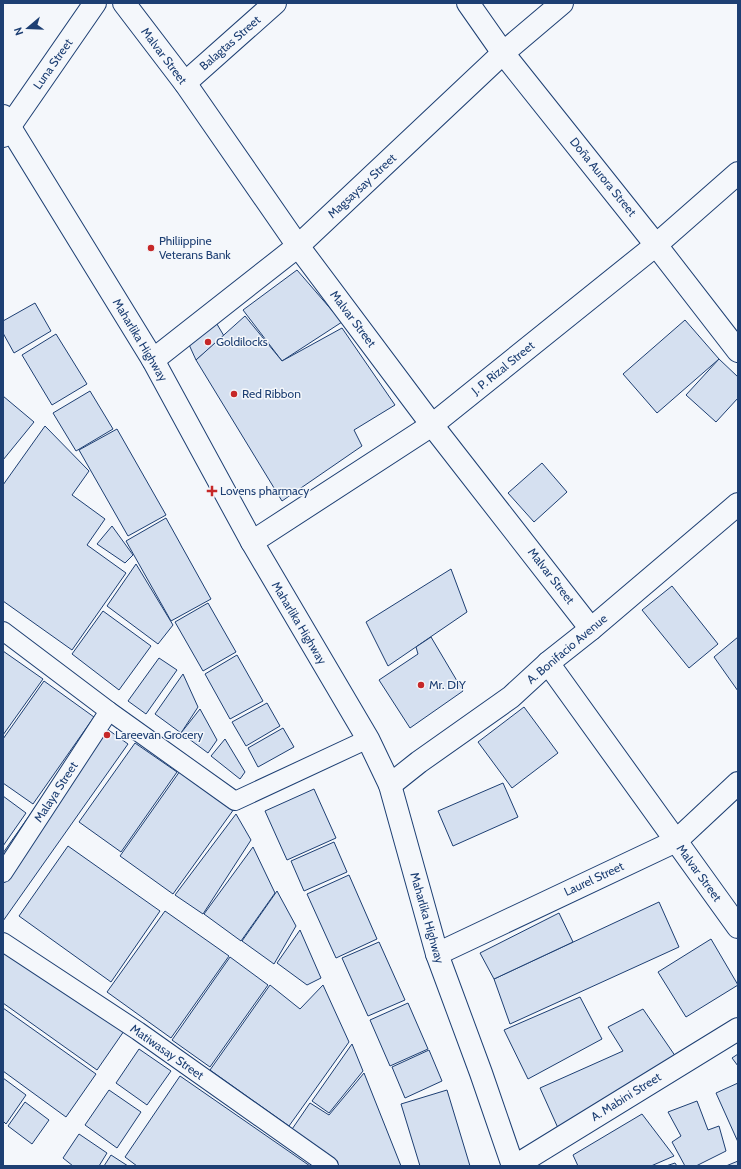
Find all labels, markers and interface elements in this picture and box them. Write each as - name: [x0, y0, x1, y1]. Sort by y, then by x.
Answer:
- north arrow: [8, 8, 48, 48]
- street label: Balagtas Street: [196, 12, 263, 73]
- street label: Malvar Street: [138, 24, 191, 87]
- text: N: [11, 25, 26, 37]
- street label: Luna Street: [30, 36, 75, 92]
- street label: Doña Aurora Street: [567, 134, 640, 219]
- street label: Magsaysay Street: [324, 150, 399, 221]
- place label: Philiippine Veterans Bank: [159, 233, 231, 262]
- marker: Philiippine Veterans Bank: [146, 243, 156, 253]
- street label: Malvar Street: [327, 287, 380, 350]
- street label: Maharlika Highway: [110, 296, 171, 384]
- place label: Goldilocks: [216, 334, 268, 349]
- marker: Goldilocks: [203, 337, 213, 347]
- street label: J. P. Rizal Street: [467, 338, 537, 398]
- place label: Red Ribbon: [242, 386, 301, 401]
- marker: Red Ribbon: [229, 389, 239, 399]
- place label: Lovens pharmacy: [220, 483, 309, 498]
- marker: Lovens pharmacy: [207, 486, 217, 496]
- street label: Malvar Street: [525, 545, 578, 607]
- street label: Maharlika Highway: [269, 579, 330, 667]
- street label: A. Bonifacio Avenue: [523, 611, 610, 687]
- place label: Mr. DIY: [429, 677, 466, 692]
- marker: Mr. DIY: [416, 680, 426, 690]
- place label: Lareevan Grocery: [115, 727, 203, 742]
- marker: Lareevan Grocery: [102, 730, 112, 740]
- street label: Malaya Street: [30, 759, 81, 825]
- street label: Malvar Street: [674, 841, 725, 904]
- street label: Laurel Street: [562, 858, 626, 899]
- street label: Maharlika Highway: [407, 871, 448, 965]
- street label: Matiwasay Street: [128, 1021, 207, 1083]
- street label: A. Mabini Street: [588, 1069, 664, 1124]

